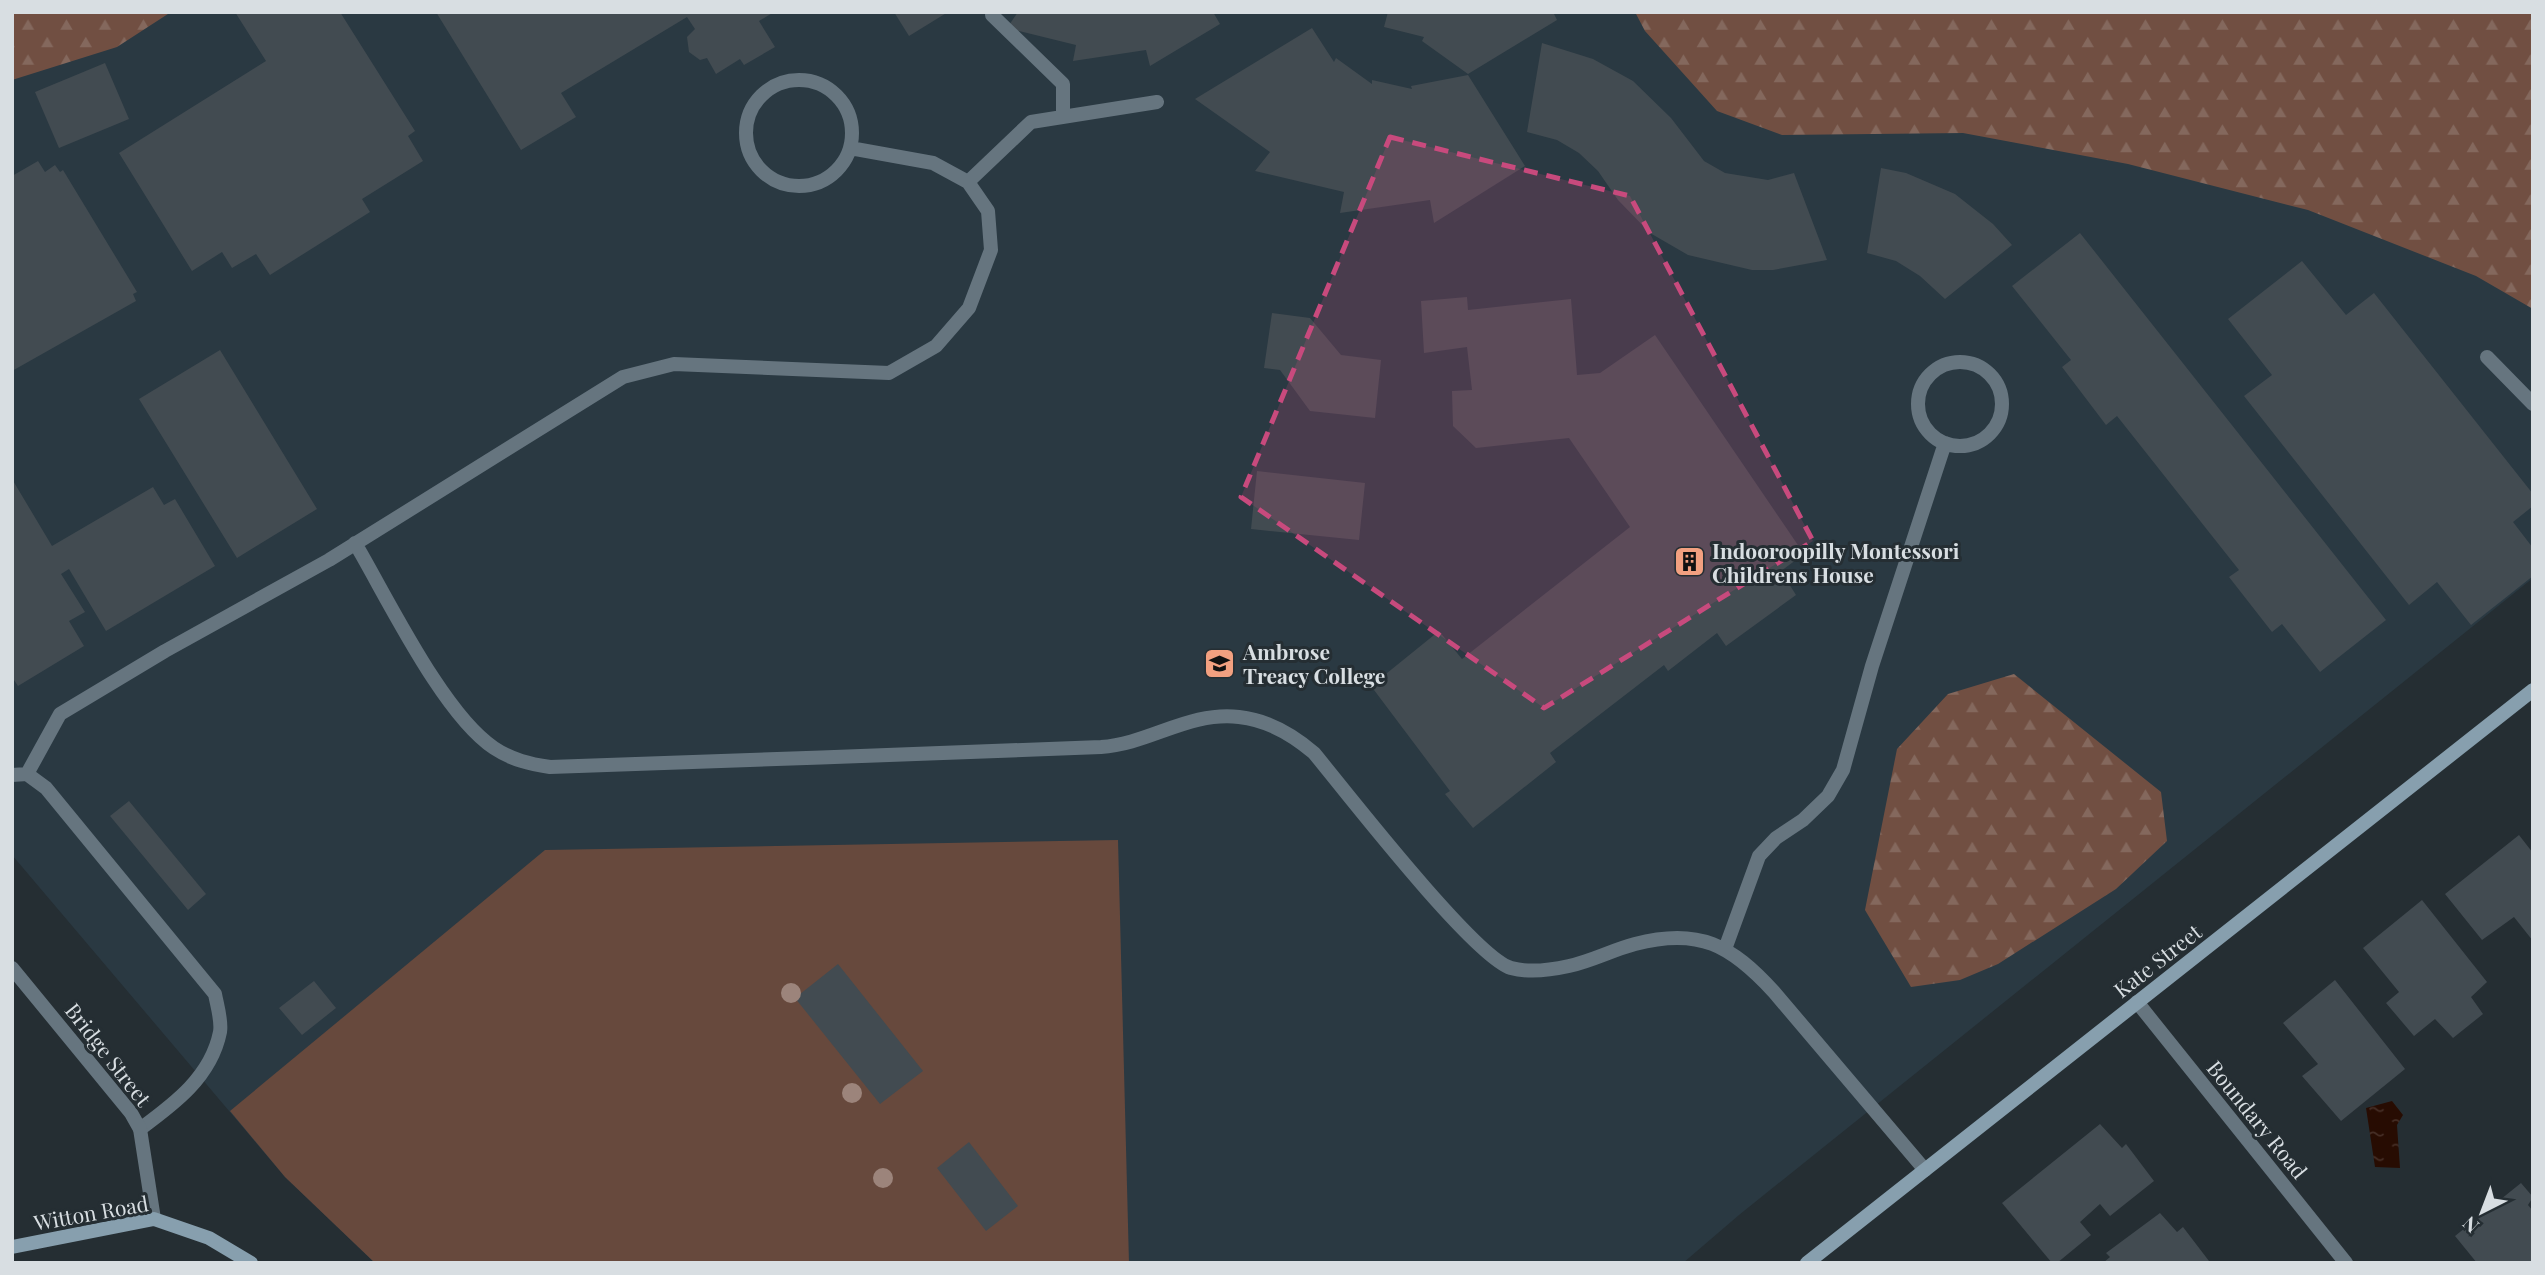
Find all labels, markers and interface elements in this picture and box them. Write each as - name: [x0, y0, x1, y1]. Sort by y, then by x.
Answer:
- place label: Indooroopilly Montessori Childrens House: [1712, 536, 1960, 588]
- building icon: Indooroopilly Montessori Childrens House: [1672, 545, 1706, 579]
- place label: Ambrose Treacy College: [1242, 637, 1385, 689]
- school or university icon: Ambrose Treacy College: [1203, 646, 1237, 680]
- street label: Kate Street: [2107, 917, 2207, 1003]
- street label: Bridge Street: [60, 997, 158, 1112]
- street label: Boundary Road: [2202, 1054, 2314, 1184]
- north arrow: [2447, 1177, 2517, 1247]
- street label: Witton Road: [31, 1188, 150, 1236]
- text: N: [2456, 1211, 2484, 1240]

